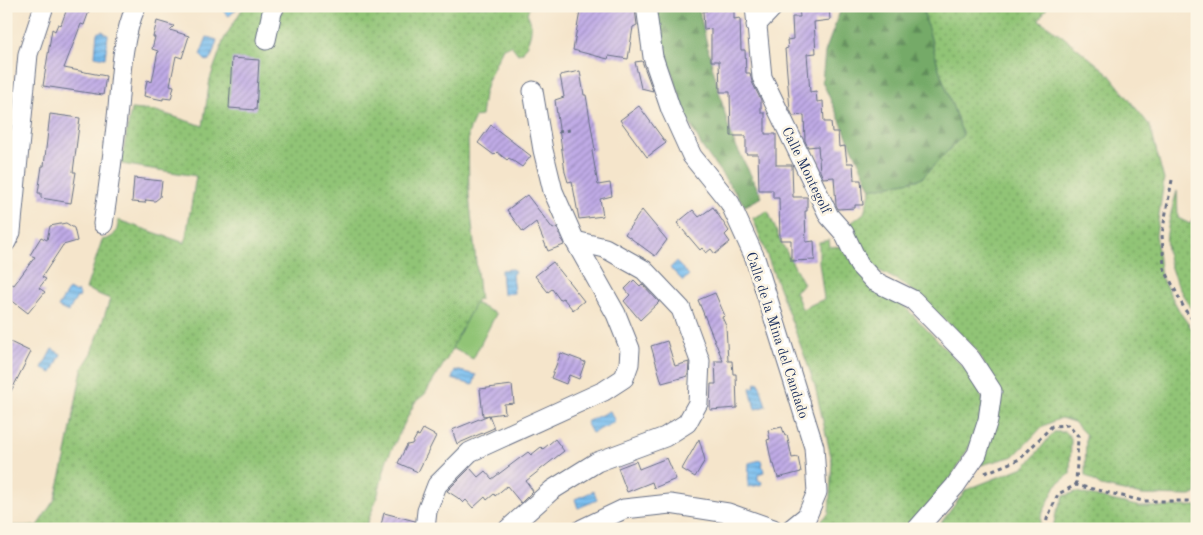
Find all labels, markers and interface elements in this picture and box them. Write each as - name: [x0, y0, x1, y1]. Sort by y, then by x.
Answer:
- street label: Calle Montegolf: [779, 125, 834, 217]
- street label: Calle de la Mina del Candado: [743, 250, 811, 420]

